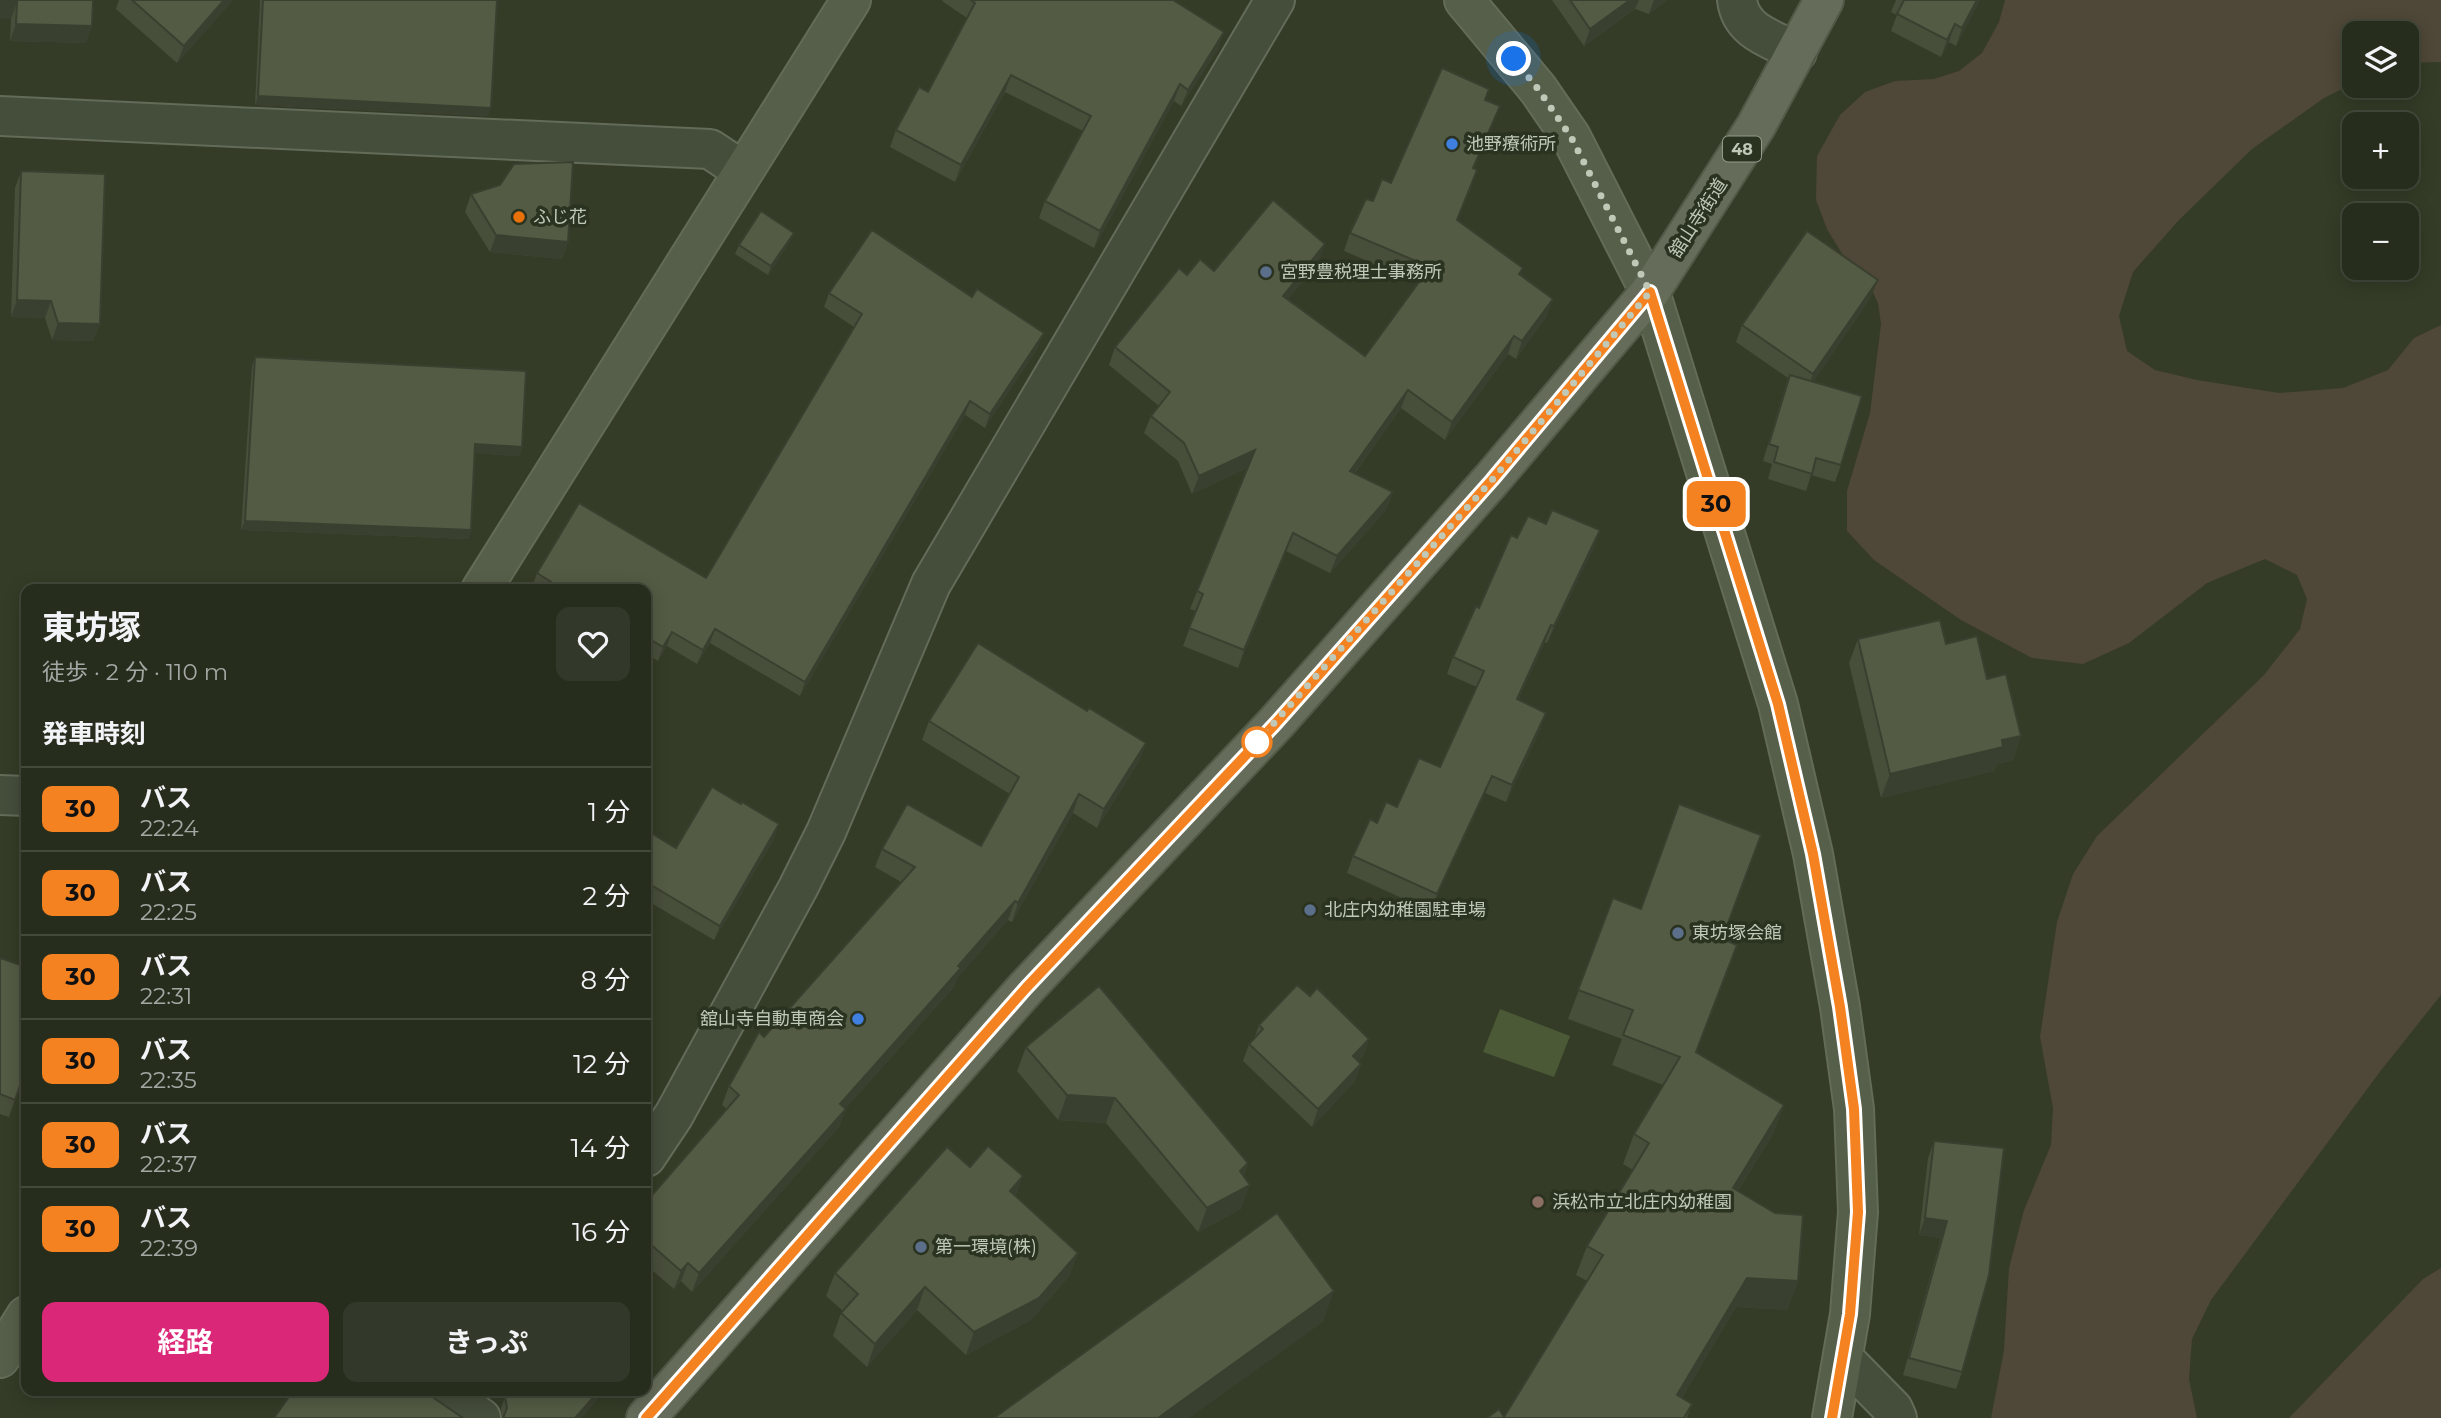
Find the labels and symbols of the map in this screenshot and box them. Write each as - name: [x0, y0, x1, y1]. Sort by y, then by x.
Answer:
- your location: [1496, 41, 1531, 76]
- place label: 池野療術所: [1466, 133, 1556, 155]
- marker: 池野療術所: [1444, 136, 1460, 152]
- road number: 48: [1723, 136, 1761, 162]
- street label: 舘山寺街道: [1664, 174, 1732, 262]
- place label: ふじ花: [533, 206, 587, 228]
- marker: ふじ花: [511, 209, 527, 225]
- place label: 宮野豊税理士事務所: [1280, 261, 1442, 283]
- marker: 宮野豊税理士事務所: [1258, 264, 1274, 280]
- line badge: 30: [1684, 481, 1748, 527]
- unlabelled marker: [1242, 727, 1272, 757]
- place label: 北庄内幼稚園駐車場: [1324, 899, 1486, 921]
- marker: 北庄内幼稚園駐車場: [1302, 902, 1318, 918]
- place label: 東坊塚会館: [1692, 922, 1782, 944]
- marker: 東坊塚会館: [1670, 925, 1686, 941]
- place label: 舘山寺自動車商会: [700, 1008, 844, 1030]
- marker: 舘山寺自動車商会: [850, 1011, 866, 1027]
- place label: 浜松市立北庄内幼稚園: [1552, 1191, 1732, 1213]
- marker: 浜松市立北庄内幼稚園: [1530, 1194, 1546, 1210]
- place label: 第一環境(株): [935, 1236, 1037, 1258]
- marker: 第一環境(株): [913, 1239, 929, 1255]

